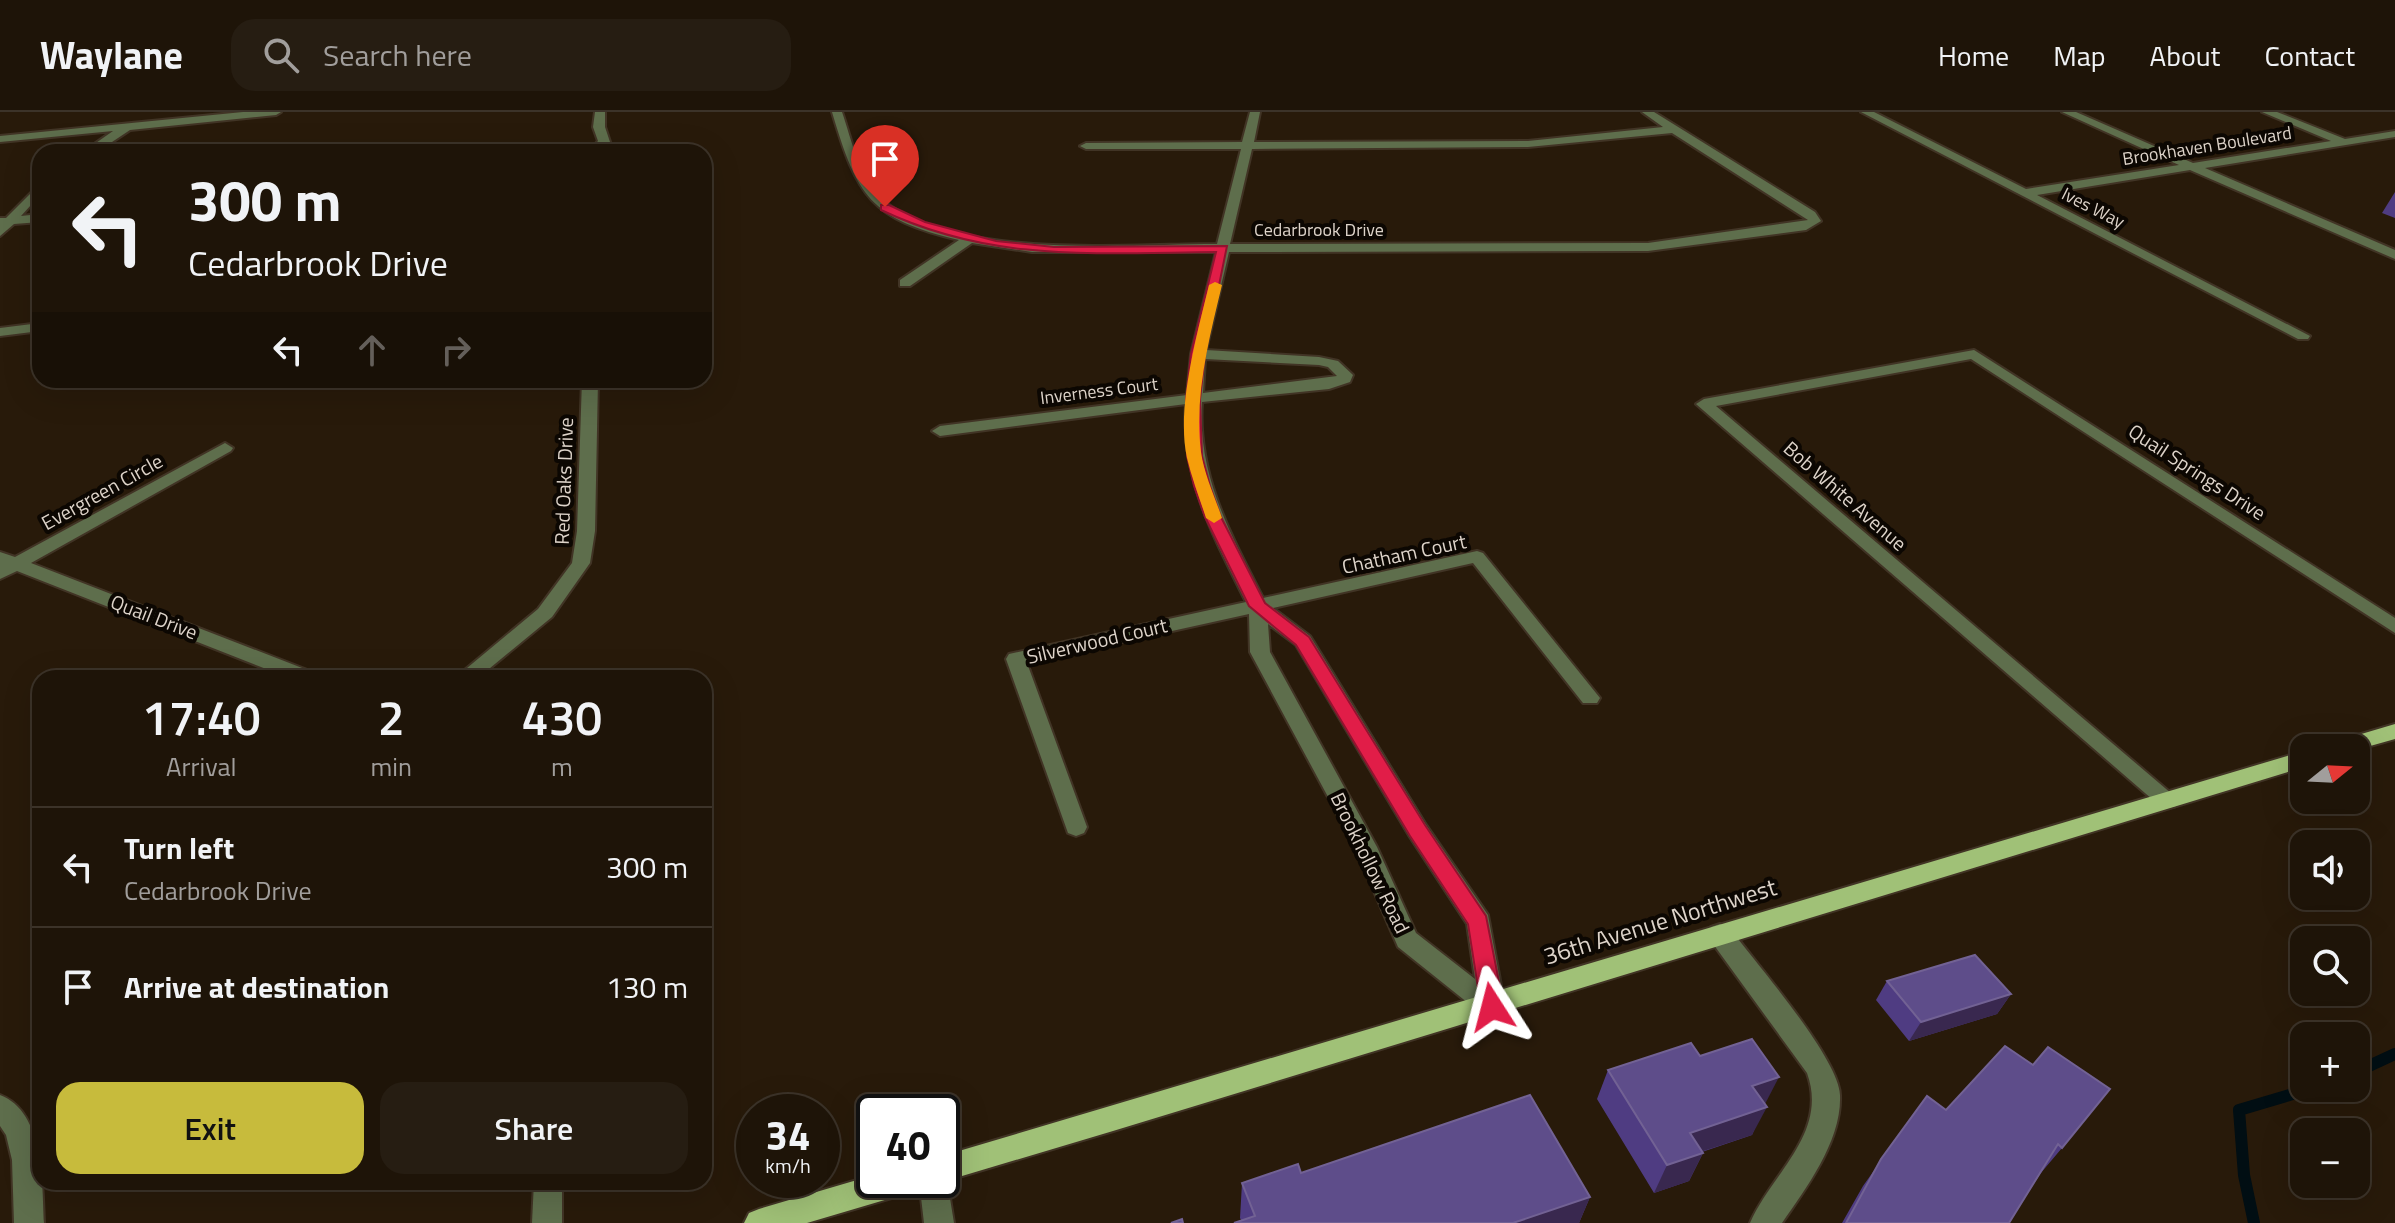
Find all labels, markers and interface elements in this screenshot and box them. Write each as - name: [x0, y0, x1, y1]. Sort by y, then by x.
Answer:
- search box: [231, 19, 791, 91]
- text: Waylane: [40, 26, 183, 84]
- text: Search here: [323, 32, 472, 78]
- icon: search: [259, 33, 303, 77]
- text: Home: [1938, 34, 2009, 77]
- text: Map: [2053, 34, 2106, 77]
- text: About: [2150, 34, 2220, 77]
- text: Contact: [2264, 34, 2355, 77]
- street label: Brookhaven Boulevard: [2120, 119, 2293, 172]
- pin: [851, 125, 919, 207]
- icon: arrive: [863, 137, 907, 181]
- text: 300 m: [188, 158, 341, 243]
- icon: left: [56, 176, 160, 280]
- street label: Ives Way: [2057, 180, 2130, 235]
- street label: Cedarbrook Drive: [1254, 216, 1384, 243]
- text: Cedarbrook Drive: [188, 235, 448, 290]
- icon: left: [266, 328, 310, 372]
- icon: ahead: [350, 328, 394, 372]
- icon: right: [434, 328, 478, 372]
- street label: Inverness Court: [1038, 370, 1160, 411]
- street label: Quail Springs Drive: [2122, 415, 2272, 528]
- street label: Red Oaks Drive: [546, 417, 581, 545]
- street label: Bob White Avenue: [1777, 433, 1914, 558]
- street label: Evergreen Circle: [35, 445, 168, 538]
- street label: Chatham Court: [1339, 525, 1469, 582]
- street label: Quail Drive: [106, 586, 202, 647]
- street label: Silverwood Court: [1024, 609, 1170, 672]
- text: 17:40: [142, 681, 261, 754]
- text: 2: [378, 681, 405, 754]
- text: 430: [522, 681, 602, 754]
- north arrow: [2290, 734, 2370, 814]
- map controls: [2290, 734, 2370, 1198]
- text: Arrival: [166, 747, 236, 786]
- text: min: [370, 747, 412, 786]
- text: m: [551, 747, 573, 786]
- street label: Brookhollow Road: [1323, 787, 1418, 939]
- text: Turn left: [124, 825, 234, 871]
- button: sound: [2290, 830, 2370, 910]
- text: 300 m: [606, 844, 688, 890]
- icon: left: [56, 845, 100, 889]
- street label: 36th Avenue Northwest: [1539, 868, 1781, 974]
- text: Cedarbrook Drive: [124, 871, 312, 910]
- button: search: [2290, 926, 2370, 1006]
- text: Arrive at destination: [124, 964, 389, 1010]
- text: 130 m: [606, 964, 688, 1010]
- icon: arrive: [56, 965, 100, 1009]
- position arrow: [1450, 965, 1534, 1049]
- button: +: [2290, 1022, 2370, 1102]
- button: Exit: [56, 1082, 364, 1174]
- button: Share: [380, 1082, 688, 1174]
- speed limit sign: 40: [856, 1094, 960, 1198]
- text: 34: [766, 1105, 810, 1166]
- button: −: [2290, 1118, 2370, 1198]
- text: km/h: [765, 1150, 811, 1181]

